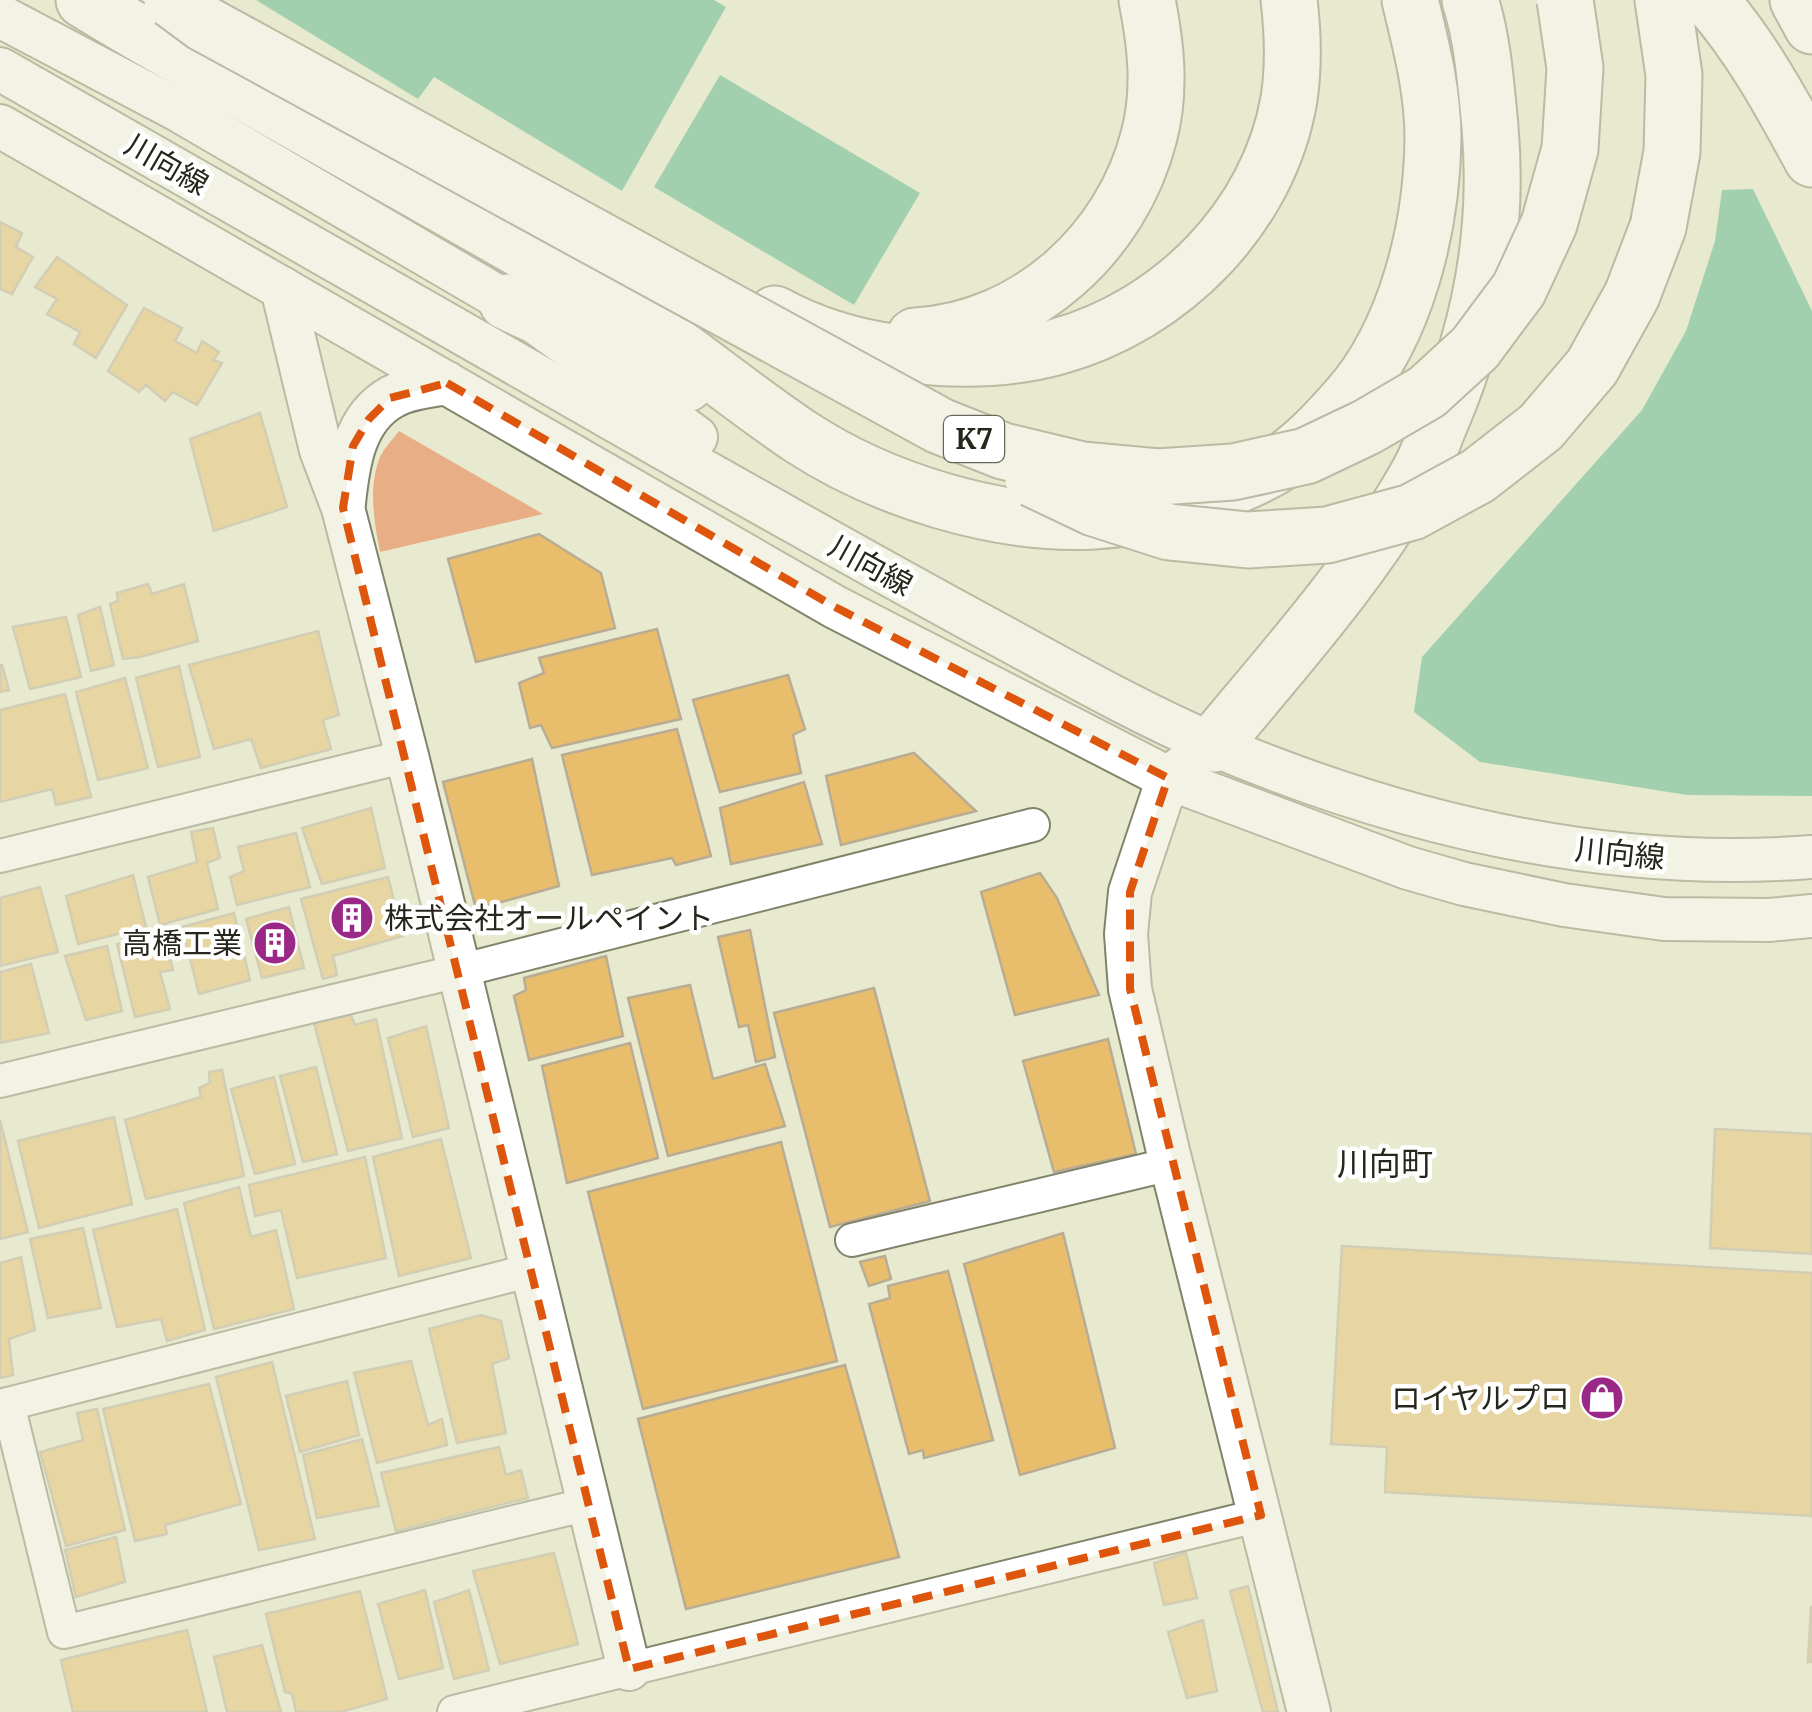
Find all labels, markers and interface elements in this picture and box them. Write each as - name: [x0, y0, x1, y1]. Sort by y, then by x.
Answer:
- street label: 川向線: [119, 125, 215, 203]
- road number: K7: [944, 416, 1004, 462]
- street label: 川向線: [822, 527, 920, 603]
- street label: 川向線: [1573, 829, 1667, 877]
- building icon: 株式会社オールペイント: [329, 895, 375, 941]
- place label: 株式会社オールペイント: [384, 899, 714, 937]
- building icon: 高橋工業: [252, 920, 298, 966]
- place label: 高橋工業: [122, 924, 242, 962]
- district label: 川向町: [1337, 1144, 1433, 1184]
- shop icon: ロイヤルプロ: [1579, 1375, 1625, 1421]
- place label: ロイヤルプロ: [1391, 1379, 1570, 1417]

